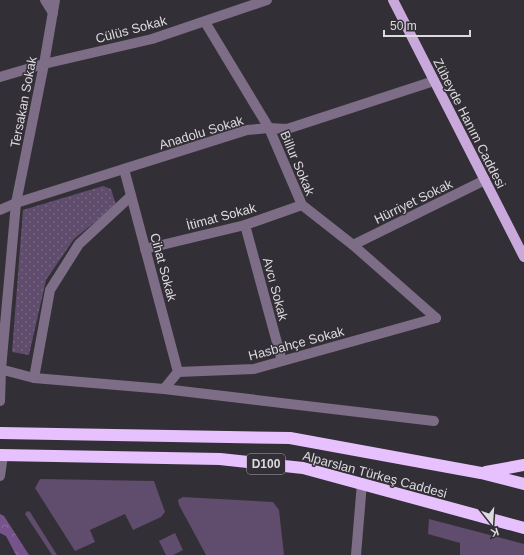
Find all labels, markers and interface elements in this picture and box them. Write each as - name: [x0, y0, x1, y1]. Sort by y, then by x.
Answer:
- scale bar: [384, 12, 470, 38]
- street label: Cülüs Sokak: [94, 13, 169, 46]
- text: 50 m: [390, 19, 417, 33]
- street label: Tersakan Sokak: [7, 55, 40, 149]
- street label: Zübeyde Hanım Caddesi: [430, 56, 509, 191]
- street label: Anadolu Sokak: [157, 112, 246, 152]
- street label: Billur Sokak: [277, 129, 318, 198]
- street label: Hürriyet Sokak: [372, 176, 455, 227]
- street label: İtimat Sokak: [185, 200, 258, 233]
- street label: Cihat Sokak: [147, 231, 180, 303]
- street label: Avcı Sokak: [260, 256, 291, 323]
- street label: Hasbahçe Sokak: [247, 323, 346, 363]
- street label: Alparslan Türkeş Caddesi: [301, 448, 449, 501]
- road number: D100: [247, 454, 285, 474]
- north arrow: [472, 503, 512, 543]
- text: K: [489, 526, 500, 539]

